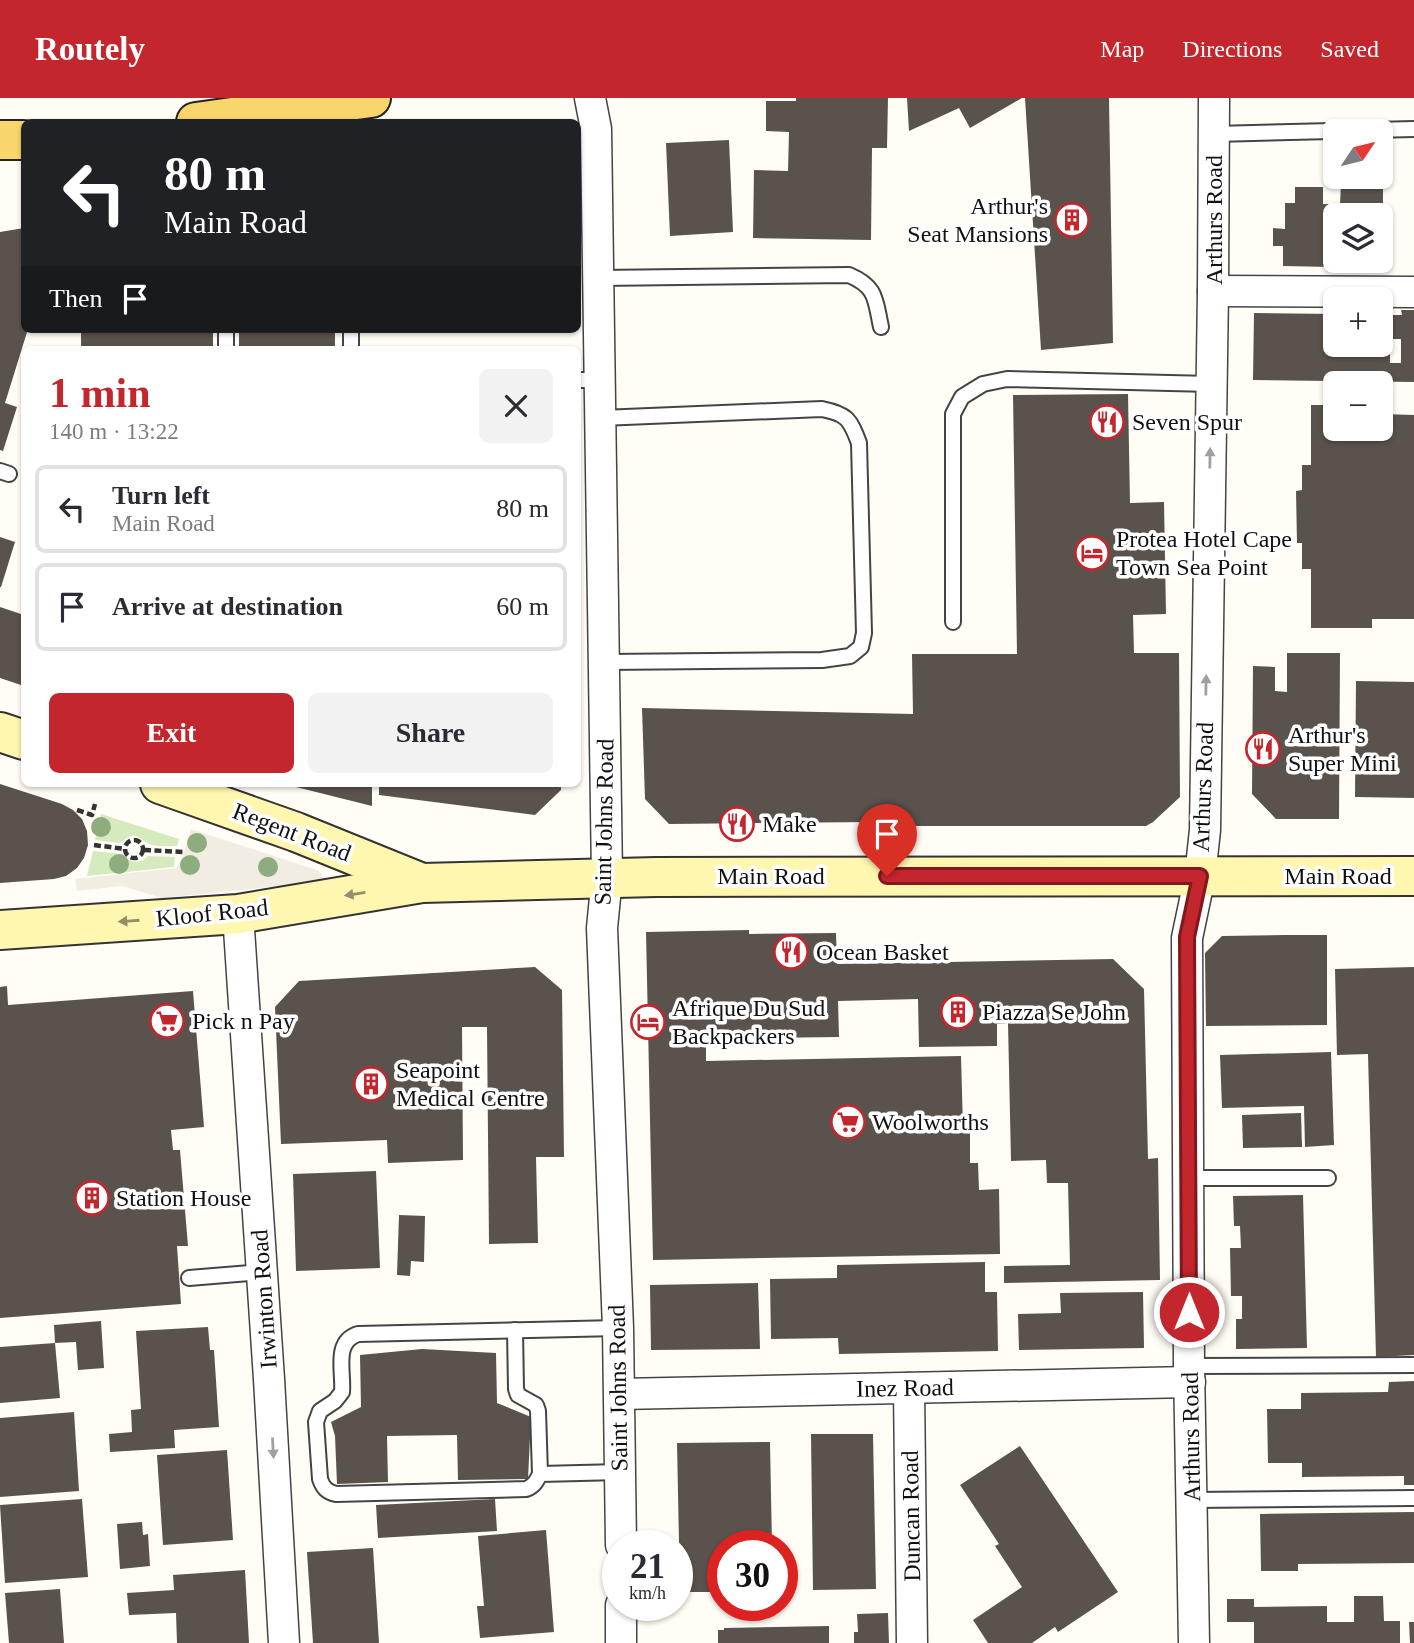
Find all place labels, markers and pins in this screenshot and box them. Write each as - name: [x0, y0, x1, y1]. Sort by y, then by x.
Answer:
- place label: Arthur's Seat Mansions: [907, 193, 1048, 247]
- building icon: Arthur's Seat Mansions: [1053, 201, 1091, 239]
- restaurant icon: Seven Spur: [1088, 403, 1126, 441]
- place label: Seven Spur: [1132, 409, 1242, 435]
- place label: Protea Hotel Cape Town Sea Point: [1116, 526, 1292, 580]
- hotel icon: Protea Hotel Cape Town Sea Point: [1073, 534, 1111, 572]
- place label: Arthur's Super Mini: [1288, 722, 1397, 776]
- restaurant icon: Arthur's Super Mini: [1244, 730, 1282, 768]
- pin: [857, 804, 917, 876]
- restaurant icon: Make: [718, 805, 756, 843]
- place label: Make: [762, 811, 817, 837]
- restaurant icon: Ocean Basket: [772, 933, 810, 971]
- place label: Ocean Basket: [816, 939, 949, 965]
- building icon: Piazza Se John: [939, 993, 977, 1031]
- place label: Afrique Du Sud Backpackers: [672, 995, 825, 1049]
- place label: Piazza Se John: [982, 999, 1126, 1025]
- supermarket icon: Pick n Pay: [148, 1002, 186, 1040]
- hotel icon: Afrique Du Sud Backpackers: [629, 1003, 667, 1041]
- place label: Pick n Pay: [192, 1008, 295, 1034]
- place label: Seapoint Medical Centre: [396, 1057, 545, 1111]
- building icon: Seapoint Medical Centre: [352, 1065, 390, 1103]
- supermarket icon: Woolworths: [829, 1103, 867, 1141]
- place label: Woolworths: [872, 1109, 989, 1135]
- building icon: Station House: [73, 1179, 111, 1217]
- place label: Station House: [116, 1185, 251, 1211]

